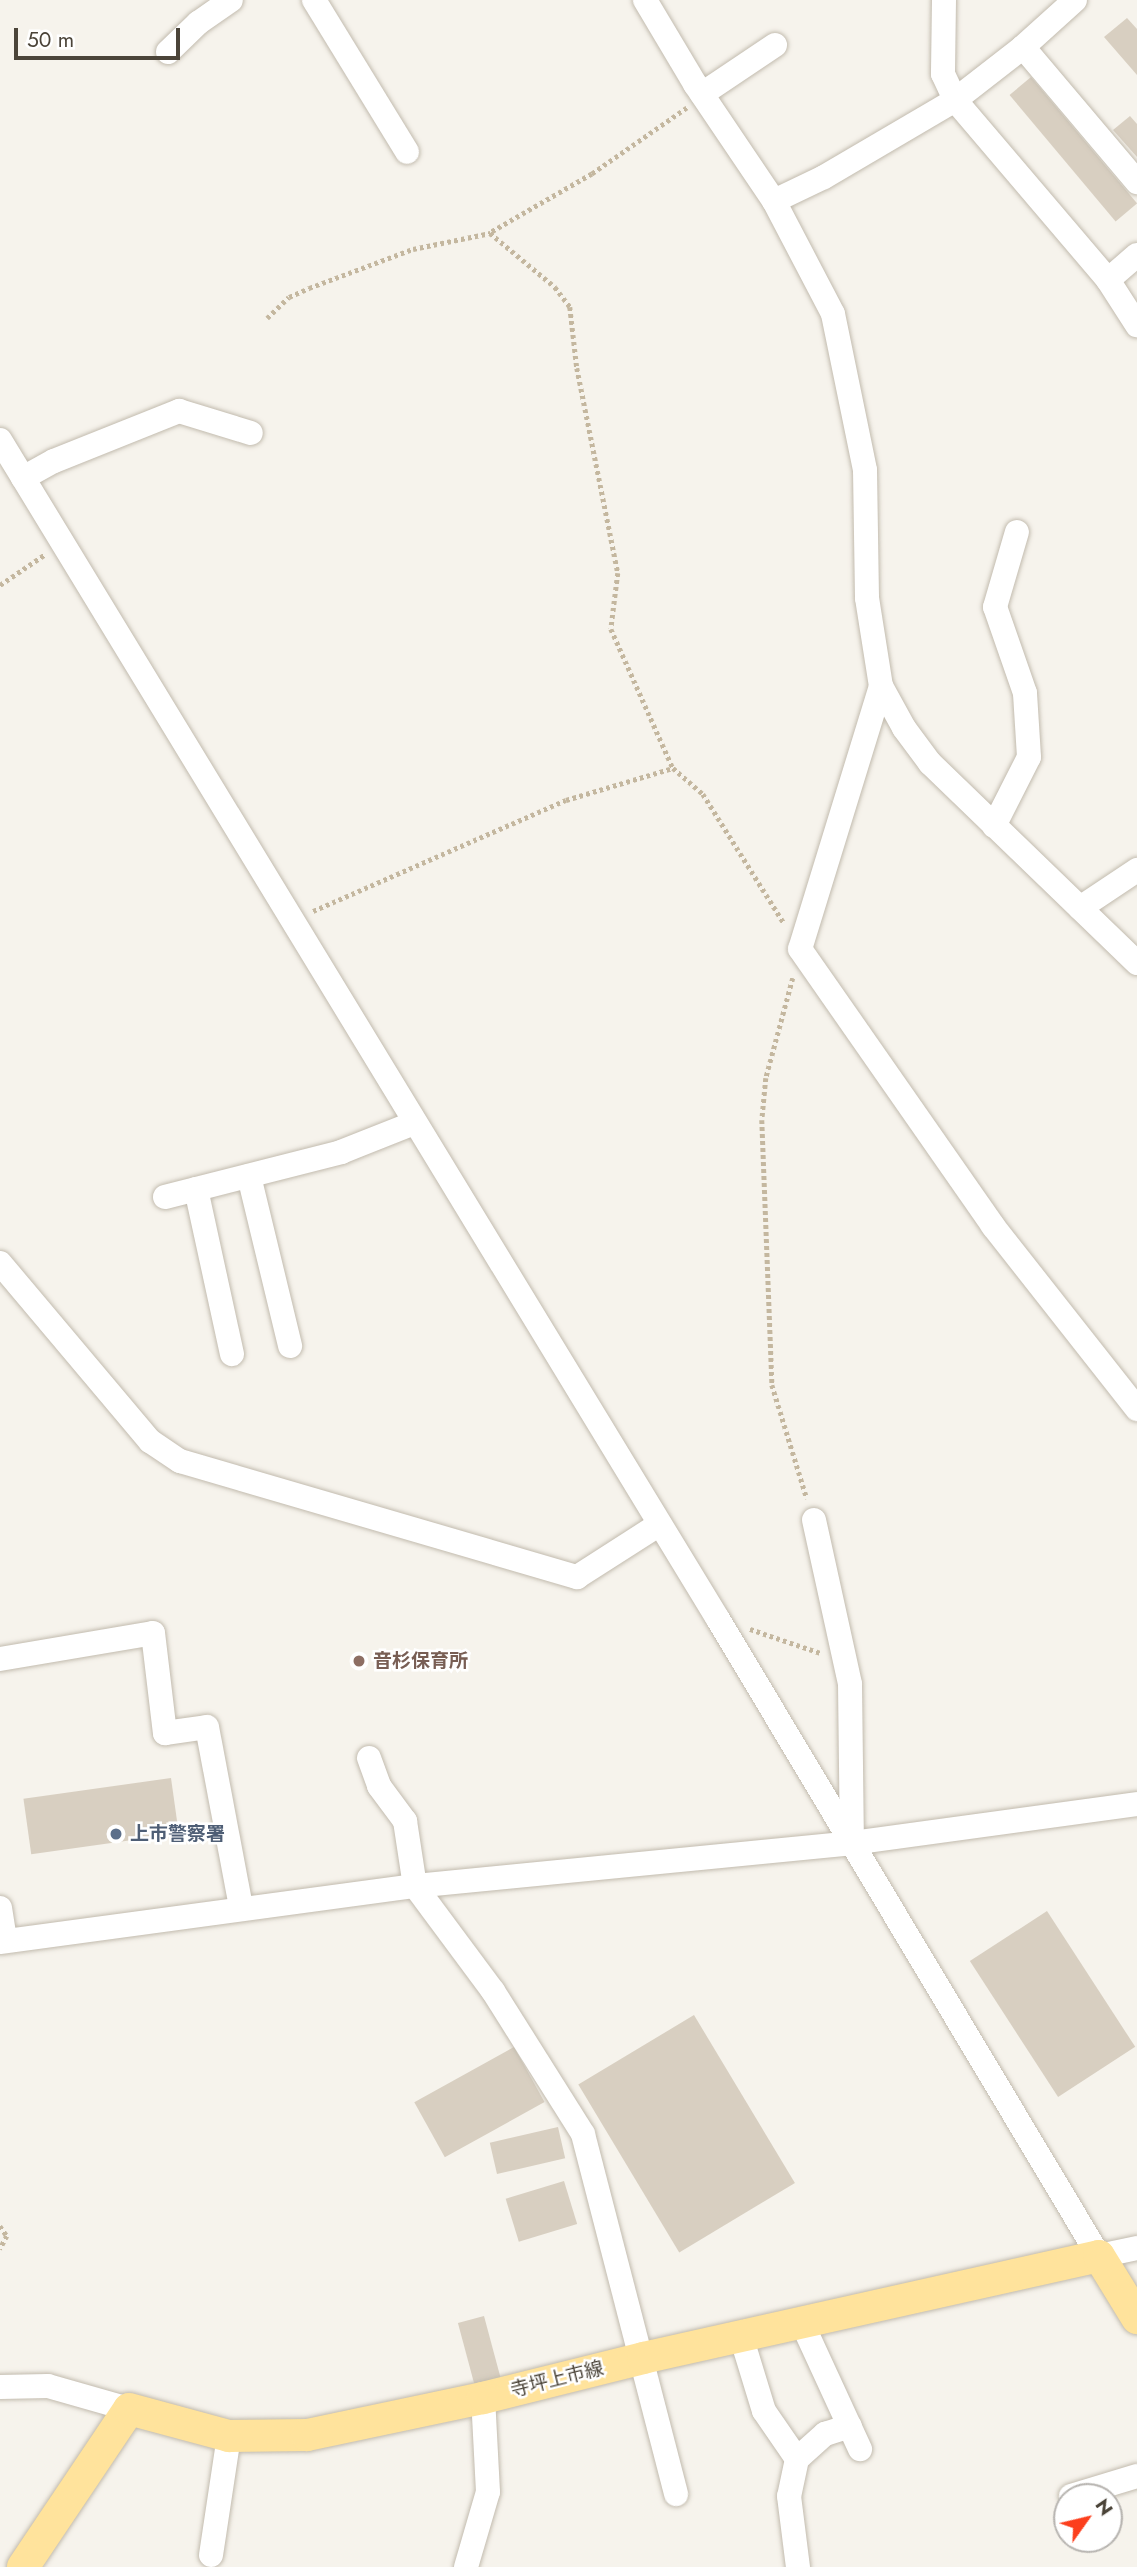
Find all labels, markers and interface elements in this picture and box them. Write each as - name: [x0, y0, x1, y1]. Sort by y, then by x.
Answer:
- scale bar: [18, 14, 184, 58]
- text: 50 m: [27, 25, 74, 55]
- place label: 音杉保育所: [373, 1650, 468, 1672]
- marker: 音杉保育所: [351, 1653, 367, 1669]
- place label: 上市警察署: [130, 1823, 225, 1845]
- marker: 上市警察署: [108, 1826, 124, 1842]
- street label: 寺坪上市線: [508, 2356, 606, 2402]
- north arrow: [1053, 2483, 1123, 2553]
- text: N: [1089, 2493, 1120, 2521]

